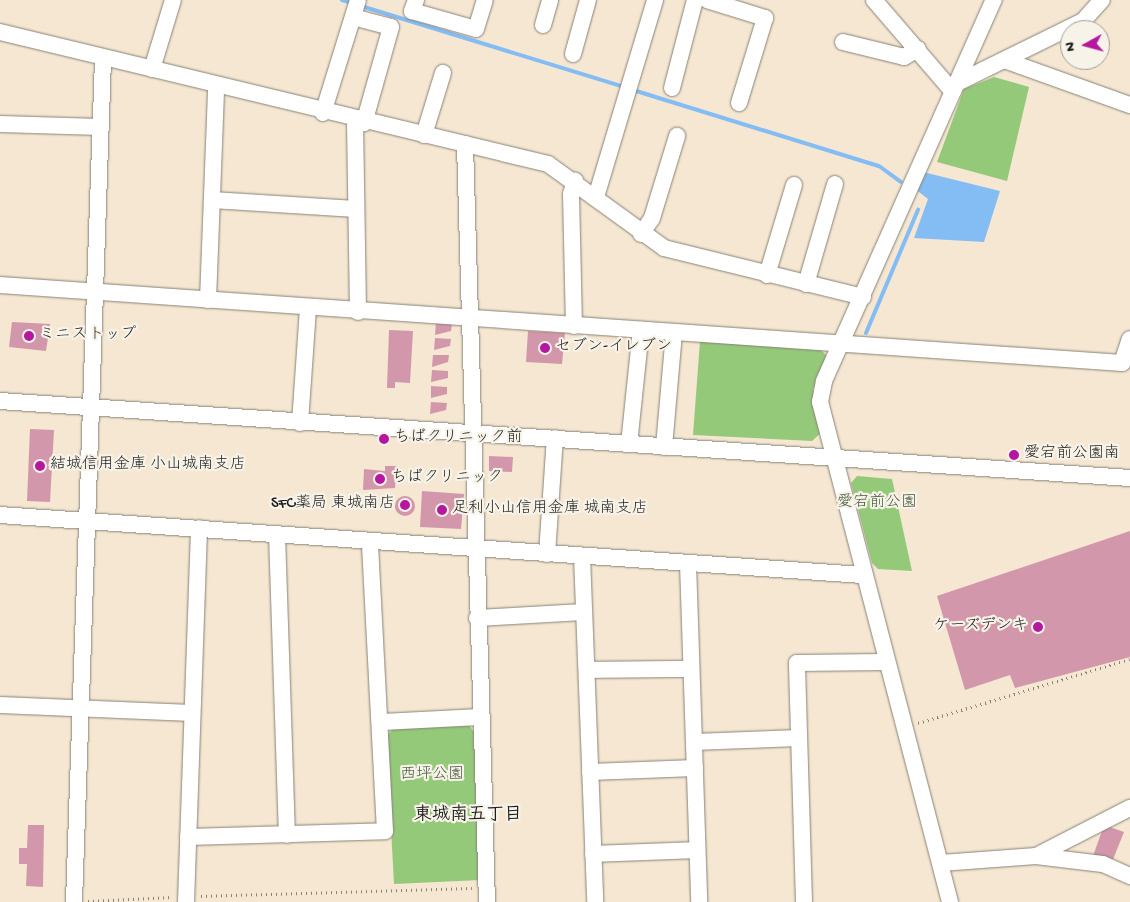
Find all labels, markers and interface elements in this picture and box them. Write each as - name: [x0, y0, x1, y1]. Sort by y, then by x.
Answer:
- north arrow: [1060, 20, 1110, 70]
- text: N: [1062, 41, 1080, 52]
- place label: ミニストップ: [39, 326, 135, 346]
- marker: ミニストップ: [23, 330, 35, 342]
- place label: セブン-イレブン: [555, 338, 672, 358]
- marker: セブン-イレブン: [539, 342, 551, 354]
- place label: ちばクリニック前: [394, 429, 522, 449]
- marker: ちばクリニック前: [378, 433, 390, 445]
- place label: 愛宕前公園南: [1024, 445, 1120, 465]
- marker: 愛宕前公園南: [1008, 449, 1020, 461]
- place label: 結城信用金庫 小山城南支店: [50, 456, 246, 476]
- marker: 結城信用金庫 小山城南支店: [34, 460, 46, 472]
- place label: ちばクリニック: [391, 469, 503, 489]
- marker: ちばクリニック: [373, 472, 387, 486]
- park label: 愛宕前公園: [837, 494, 917, 514]
- place label: SFC薬局 東城南店: [271, 495, 395, 515]
- marker: SFC薬局 東城南店: [399, 499, 411, 511]
- place label: 足利小山信用金庫 城南支店: [452, 500, 648, 520]
- marker: 足利小山信用金庫 城南支店: [436, 504, 448, 516]
- place label: ケーズデンキ: [932, 617, 1028, 637]
- marker: ケーズデンキ: [1032, 621, 1044, 633]
- park label: 西坪公園: [400, 766, 464, 786]
- district label: 東城南五丁目: [414, 805, 522, 827]

